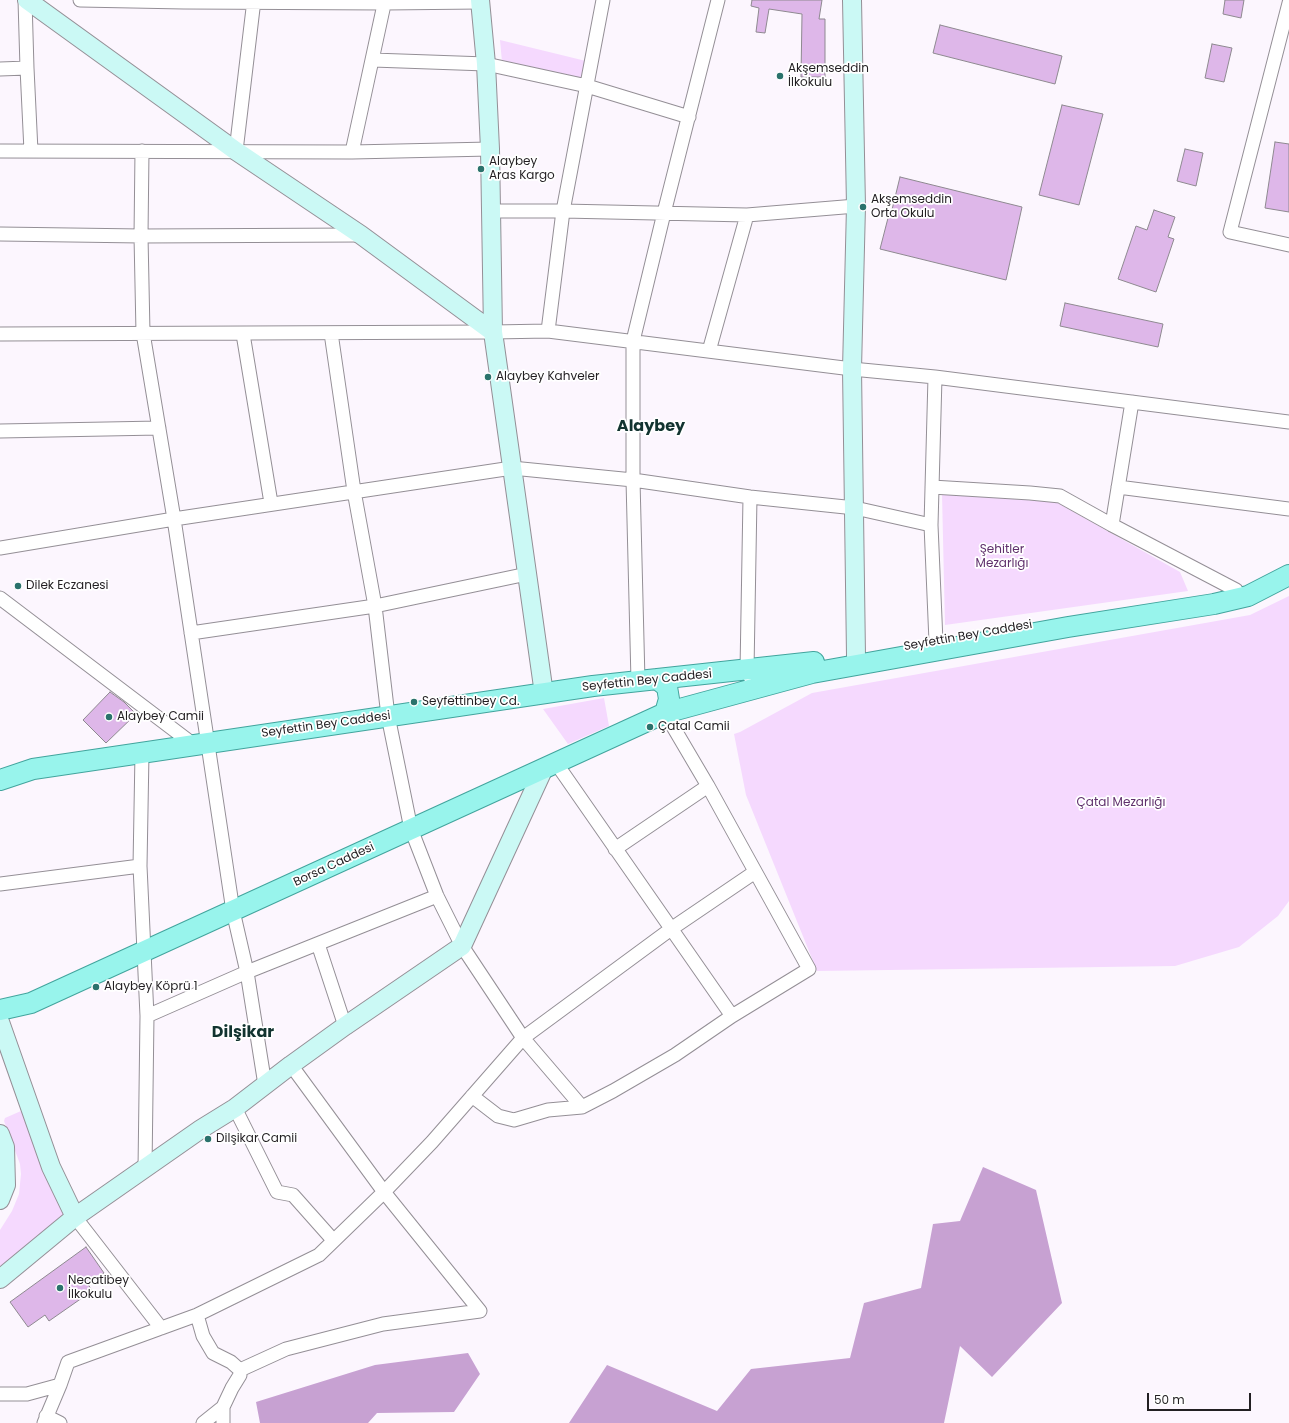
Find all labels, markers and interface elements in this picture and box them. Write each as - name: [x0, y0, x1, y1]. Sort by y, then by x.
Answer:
- place label: Akşemseddin İlkokulu: [788, 62, 869, 90]
- marker: Akşemseddin İlkokulu: [775, 71, 785, 81]
- place label: Alaybey Aras Kargo: [489, 155, 555, 183]
- marker: Alaybey Aras Kargo: [476, 164, 486, 174]
- place label: Akşemseddin Orta Okulu: [871, 193, 952, 221]
- marker: Akşemseddin Orta Okulu: [858, 202, 868, 212]
- place label: Alaybey Kahveler: [496, 370, 599, 384]
- marker: Alaybey Kahveler: [483, 372, 493, 382]
- district label: Alaybey: [617, 417, 685, 437]
- park label: Şehitler Mezarlığı: [976, 543, 1028, 571]
- place label: Dilek Eczanesi: [26, 579, 109, 593]
- marker: Dilek Eczanesi: [13, 581, 23, 591]
- street label: Seyfettin Bey Caddesi: [903, 618, 1033, 654]
- street label: Seyfettin Bey Caddesi: [581, 667, 713, 695]
- place label: Seyfettinbey Cd.: [422, 695, 519, 709]
- marker: Seyfettinbey Cd.: [409, 697, 419, 707]
- street label: Seyfettin Bey Caddesi: [261, 709, 391, 741]
- place label: Alaybey Camii: [117, 710, 204, 724]
- marker: Alaybey Camii: [104, 712, 114, 722]
- place label: Çatal Camii: [658, 720, 730, 734]
- marker: Çatal Camii: [645, 722, 655, 732]
- park label: Çatal Mezarlığı: [1077, 796, 1165, 810]
- street label: Borsa Caddesi: [291, 840, 377, 890]
- place label: Alaybey Köprü 1: [104, 980, 198, 994]
- marker: Alaybey Köprü 1: [91, 982, 101, 992]
- district label: Dilşikar: [212, 1023, 274, 1043]
- place label: Dilşikar Camii: [216, 1132, 297, 1146]
- marker: Dilşikar Camii: [203, 1134, 213, 1144]
- place label: Necatibey İlkokulu: [68, 1274, 129, 1302]
- marker: Necatibey İlkokulu: [55, 1283, 65, 1293]
- scale bar: [1149, 1385, 1253, 1411]
- text: 50 m: [1154, 1391, 1185, 1408]

